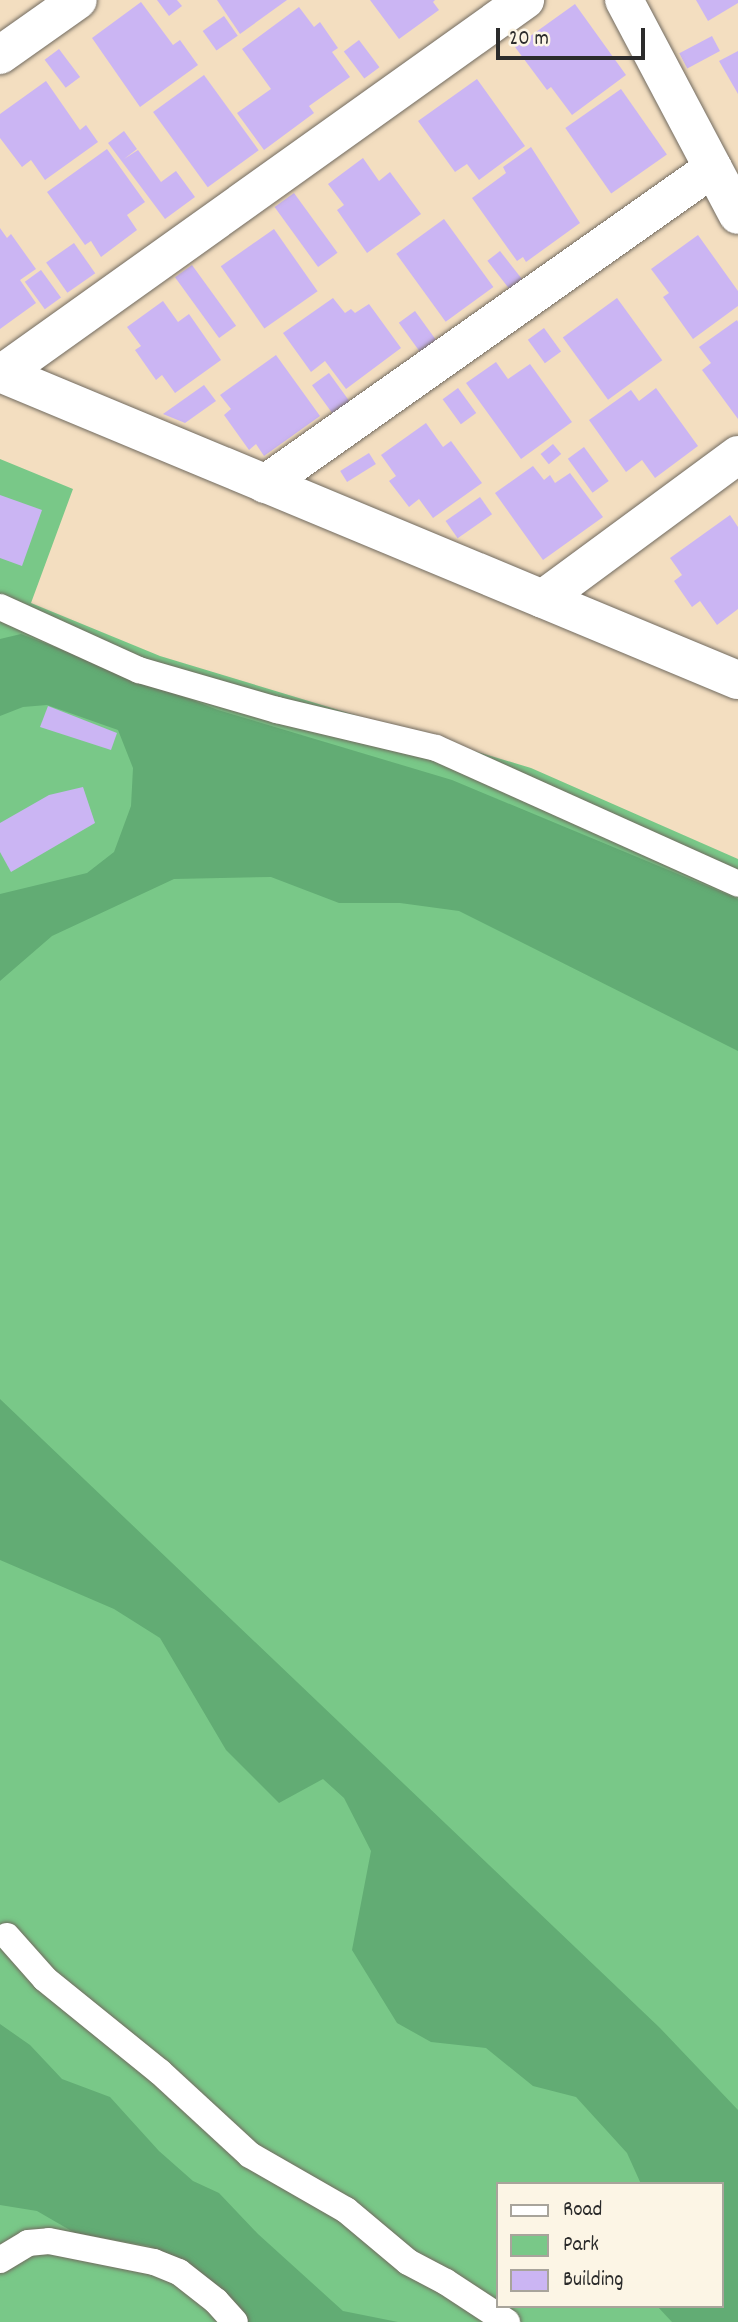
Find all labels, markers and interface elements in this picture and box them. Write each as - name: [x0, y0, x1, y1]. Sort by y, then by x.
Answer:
- scale bar: [500, 14, 649, 58]
- text: 20 m: [509, 25, 549, 55]
- legend: [496, 2182, 724, 2308]
- text: Road: [563, 2196, 602, 2226]
- text: Park: [563, 2231, 599, 2261]
- text: Building: [563, 2266, 623, 2296]

